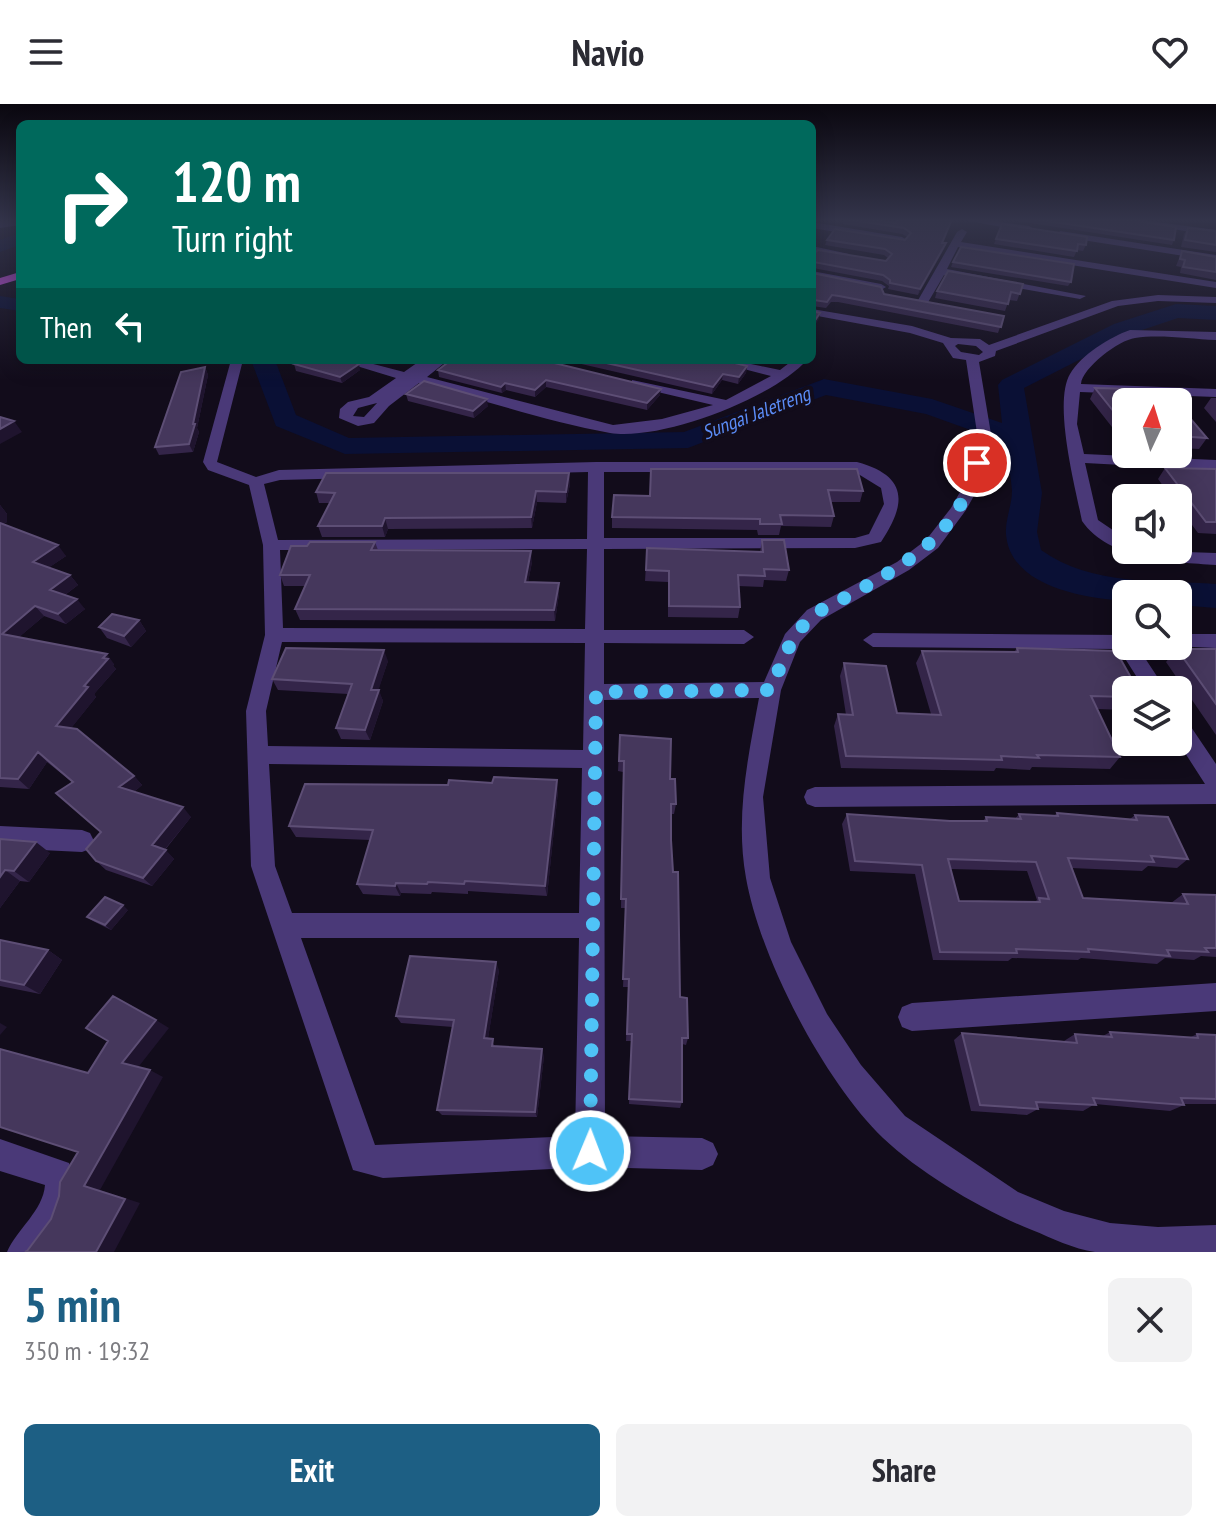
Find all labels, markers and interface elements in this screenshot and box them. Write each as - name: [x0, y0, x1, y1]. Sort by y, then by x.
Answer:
- text: Navio: [572, 29, 644, 76]
- icon: menu: [24, 30, 68, 74]
- icon: heart: [1148, 30, 1192, 74]
- text: 120 m: [172, 145, 301, 217]
- icon: right: [40, 152, 144, 256]
- text: Turn right: [172, 215, 293, 262]
- icon: left: [108, 304, 152, 348]
- text: Then: [40, 307, 92, 346]
- water label: Sungai Jaletreng: [698, 380, 815, 445]
- north arrow: [1112, 388, 1192, 468]
- map controls: [1112, 388, 1192, 756]
- pin: [943, 429, 1011, 497]
- icon: arrive: [955, 441, 999, 485]
- button: sound: [1112, 484, 1192, 564]
- button: search: [1112, 580, 1192, 660]
- button: layers: [1112, 676, 1192, 756]
- position arrow: [548, 1109, 632, 1193]
- text: 5 min: [24, 1273, 121, 1335]
- button: close: [1108, 1278, 1192, 1362]
- text: 350 m · 19:32: [24, 1334, 150, 1367]
- button: Exit: [24, 1424, 600, 1516]
- button: Share: [616, 1424, 1192, 1516]

